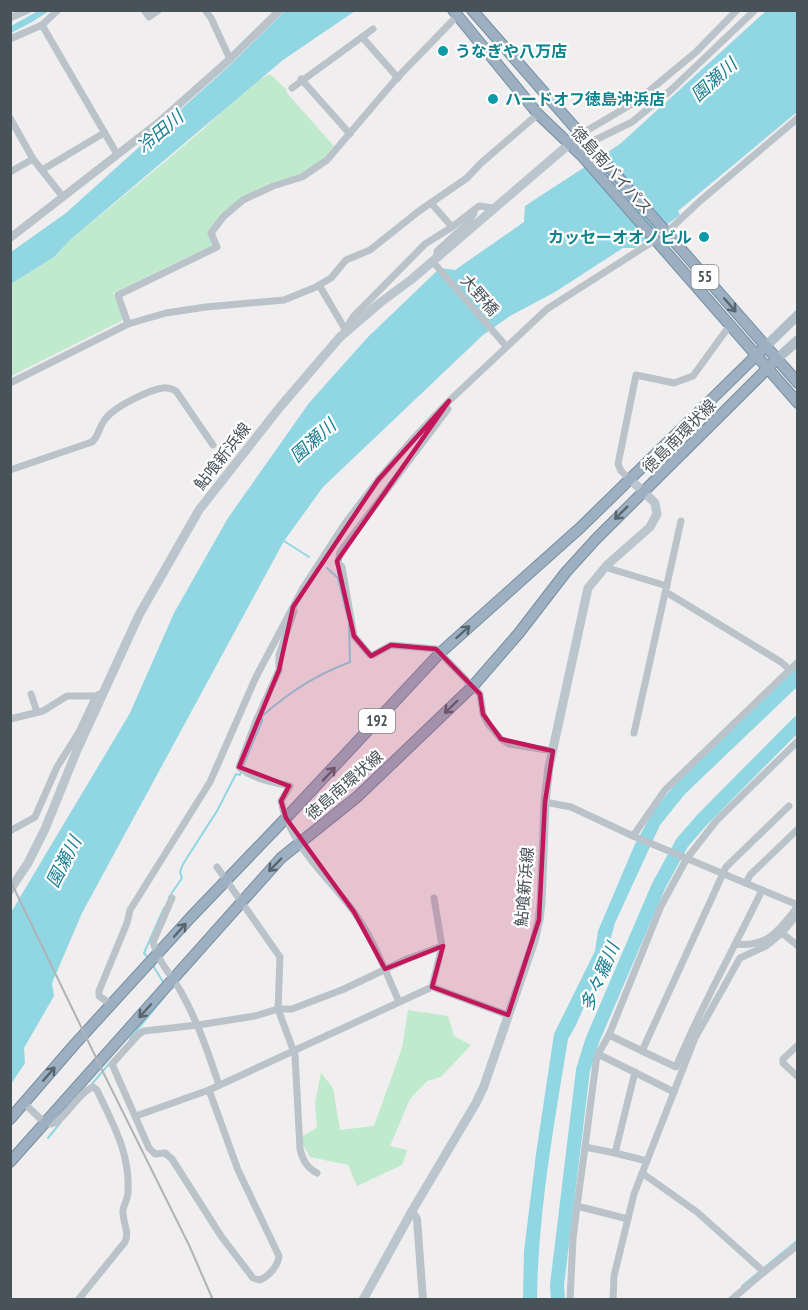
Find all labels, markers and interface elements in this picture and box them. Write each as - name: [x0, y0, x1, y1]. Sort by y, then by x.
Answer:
- place label: うなぎや八万店: [455, 41, 567, 61]
- marker: うなぎや八万店: [436, 44, 450, 58]
- water label: 園瀬川: [686, 52, 743, 106]
- place label: ハードオフ徳島沖浜店: [505, 89, 665, 109]
- marker: ハードオフ徳島沖浜店: [486, 92, 500, 106]
- water label: 冷田川: [132, 104, 189, 158]
- street label: 徳島南バイパス: [567, 122, 657, 218]
- place label: カッセーオオノビル: [548, 227, 692, 247]
- marker: カッセーオオノビル: [697, 230, 711, 244]
- road number: 55: [692, 265, 718, 289]
- street label: 大野橋: [457, 270, 503, 320]
- one-way arrow: [723, 297, 737, 312]
- street label: 徳島南環状線: [638, 395, 720, 477]
- water label: 園瀬川: [285, 413, 342, 467]
- street label: 鮎喰新浜線: [189, 418, 255, 494]
- one-way arrow: [614, 506, 629, 521]
- one-way arrow: [455, 625, 470, 639]
- one-way arrow: [444, 699, 459, 713]
- road number: 192: [359, 709, 395, 733]
- street label: 徳島南環状線: [301, 746, 387, 824]
- one-way arrow: [322, 766, 336, 781]
- water label: 園瀬川: [41, 831, 87, 891]
- street label: 鮎喰新浜線: [511, 846, 537, 928]
- one-way arrow: [267, 857, 282, 872]
- one-way arrow: [173, 923, 187, 938]
- water label: 多々羅川: [575, 937, 625, 1014]
- one-way arrow: [138, 1003, 152, 1018]
- one-way arrow: [42, 1067, 56, 1082]

